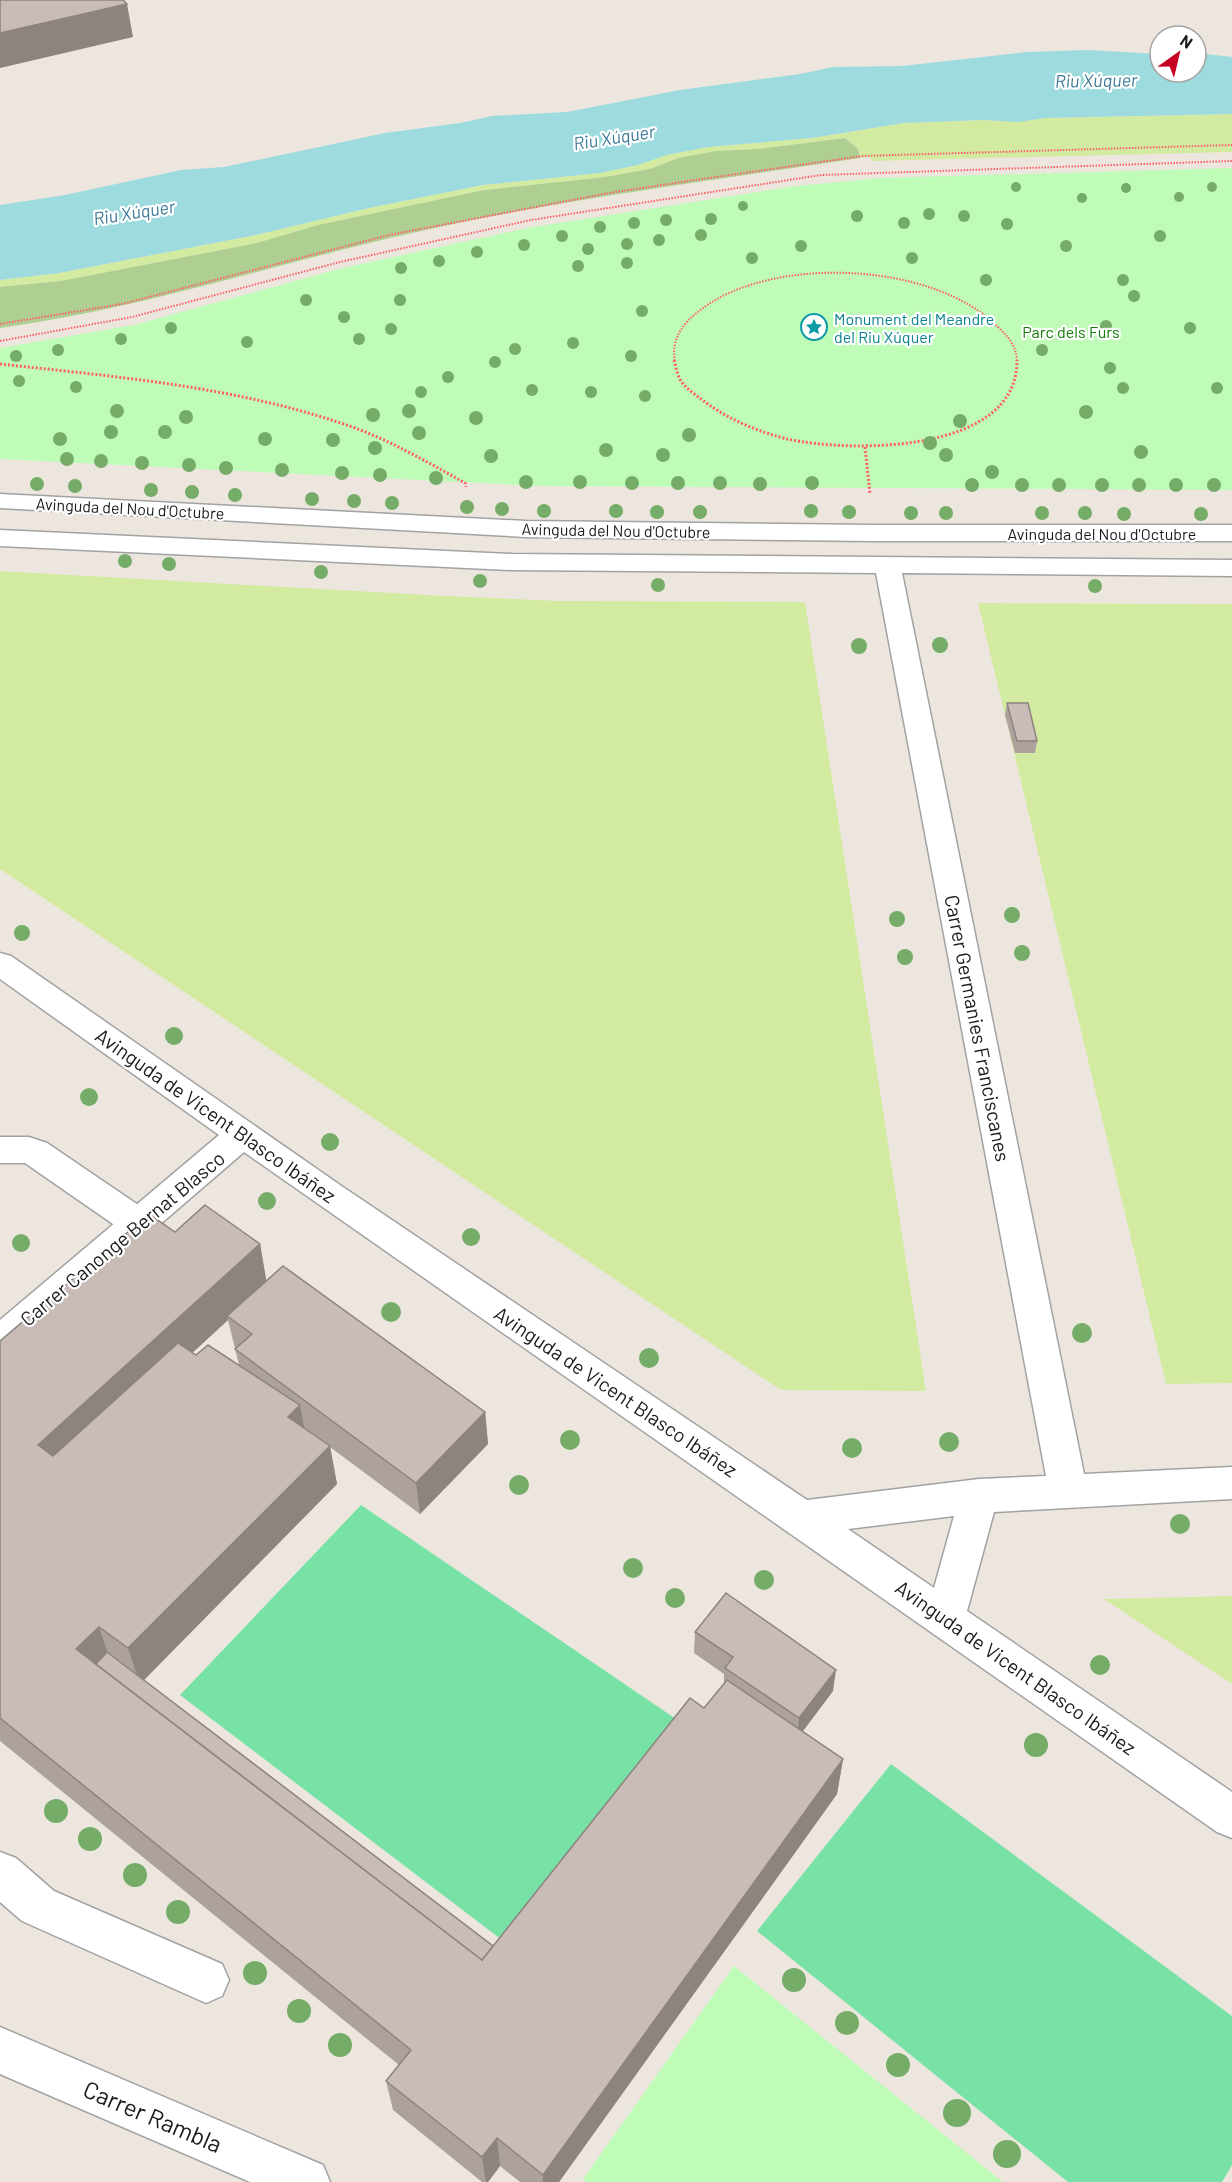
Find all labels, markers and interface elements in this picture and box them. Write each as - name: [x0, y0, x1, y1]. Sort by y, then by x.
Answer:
- north arrow: [1148, 24, 1208, 84]
- text: N: [1177, 30, 1196, 52]
- water label: Riu Xúquer: [1055, 68, 1138, 92]
- water label: Riu Xúquer: [572, 120, 657, 154]
- water label: Riu Xúquer: [92, 195, 177, 229]
- place label: Monument del Meandre del Riu Xúquer: [834, 309, 994, 346]
- place icon: Monument del Meandre del Riu Xúquer: [799, 312, 829, 342]
- park label: Parc dels Furs: [1022, 322, 1120, 341]
- street label: Avinguda del Nou d'Octubre: [35, 494, 225, 522]
- street label: Avinguda del Nou d'Octubre: [521, 519, 711, 541]
- street label: Avinguda del Nou d'Octubre: [1008, 524, 1196, 543]
- street label: Carrer Germanies Franciscanes: [940, 893, 1016, 1163]
- street label: Avinguda de Vicent Blasco Ibáñez: [91, 1023, 341, 1207]
- street label: Carrer Canonge Bernat Blasco: [15, 1145, 229, 1331]
- street label: Avinguda de Vicent Blasco Ibáñez: [490, 1301, 742, 1481]
- street label: Avinguda de Vicent Blasco Ibáñez: [891, 1575, 1141, 1759]
- street label: Carrer Rambla: [79, 2074, 227, 2158]

